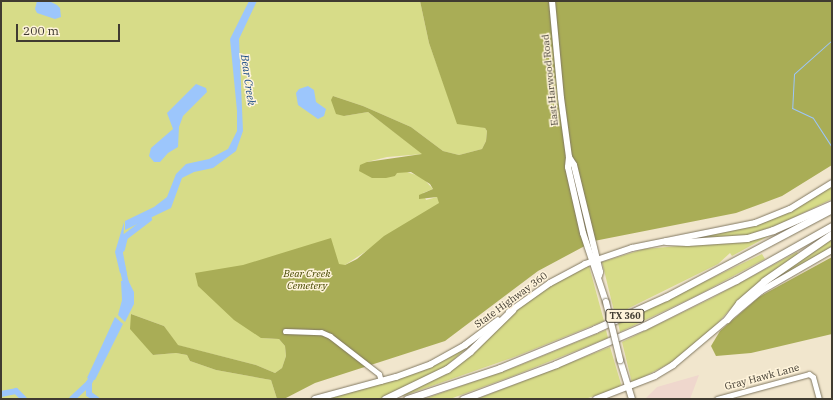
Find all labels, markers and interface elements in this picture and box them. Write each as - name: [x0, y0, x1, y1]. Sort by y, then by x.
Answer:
- scale bar: [18, 16, 122, 42]
- text: 200 m: [23, 23, 59, 38]
- street label: East Harwood Road: [539, 34, 561, 126]
- water label: Bear Creek: [238, 54, 258, 106]
- park label: Bear Creek Cemetery: [284, 267, 330, 290]
- street label: State Highway 360: [472, 269, 550, 331]
- road number: TX 360: [605, 309, 645, 323]
- street label: Gray Hawk Lane: [723, 361, 801, 393]

